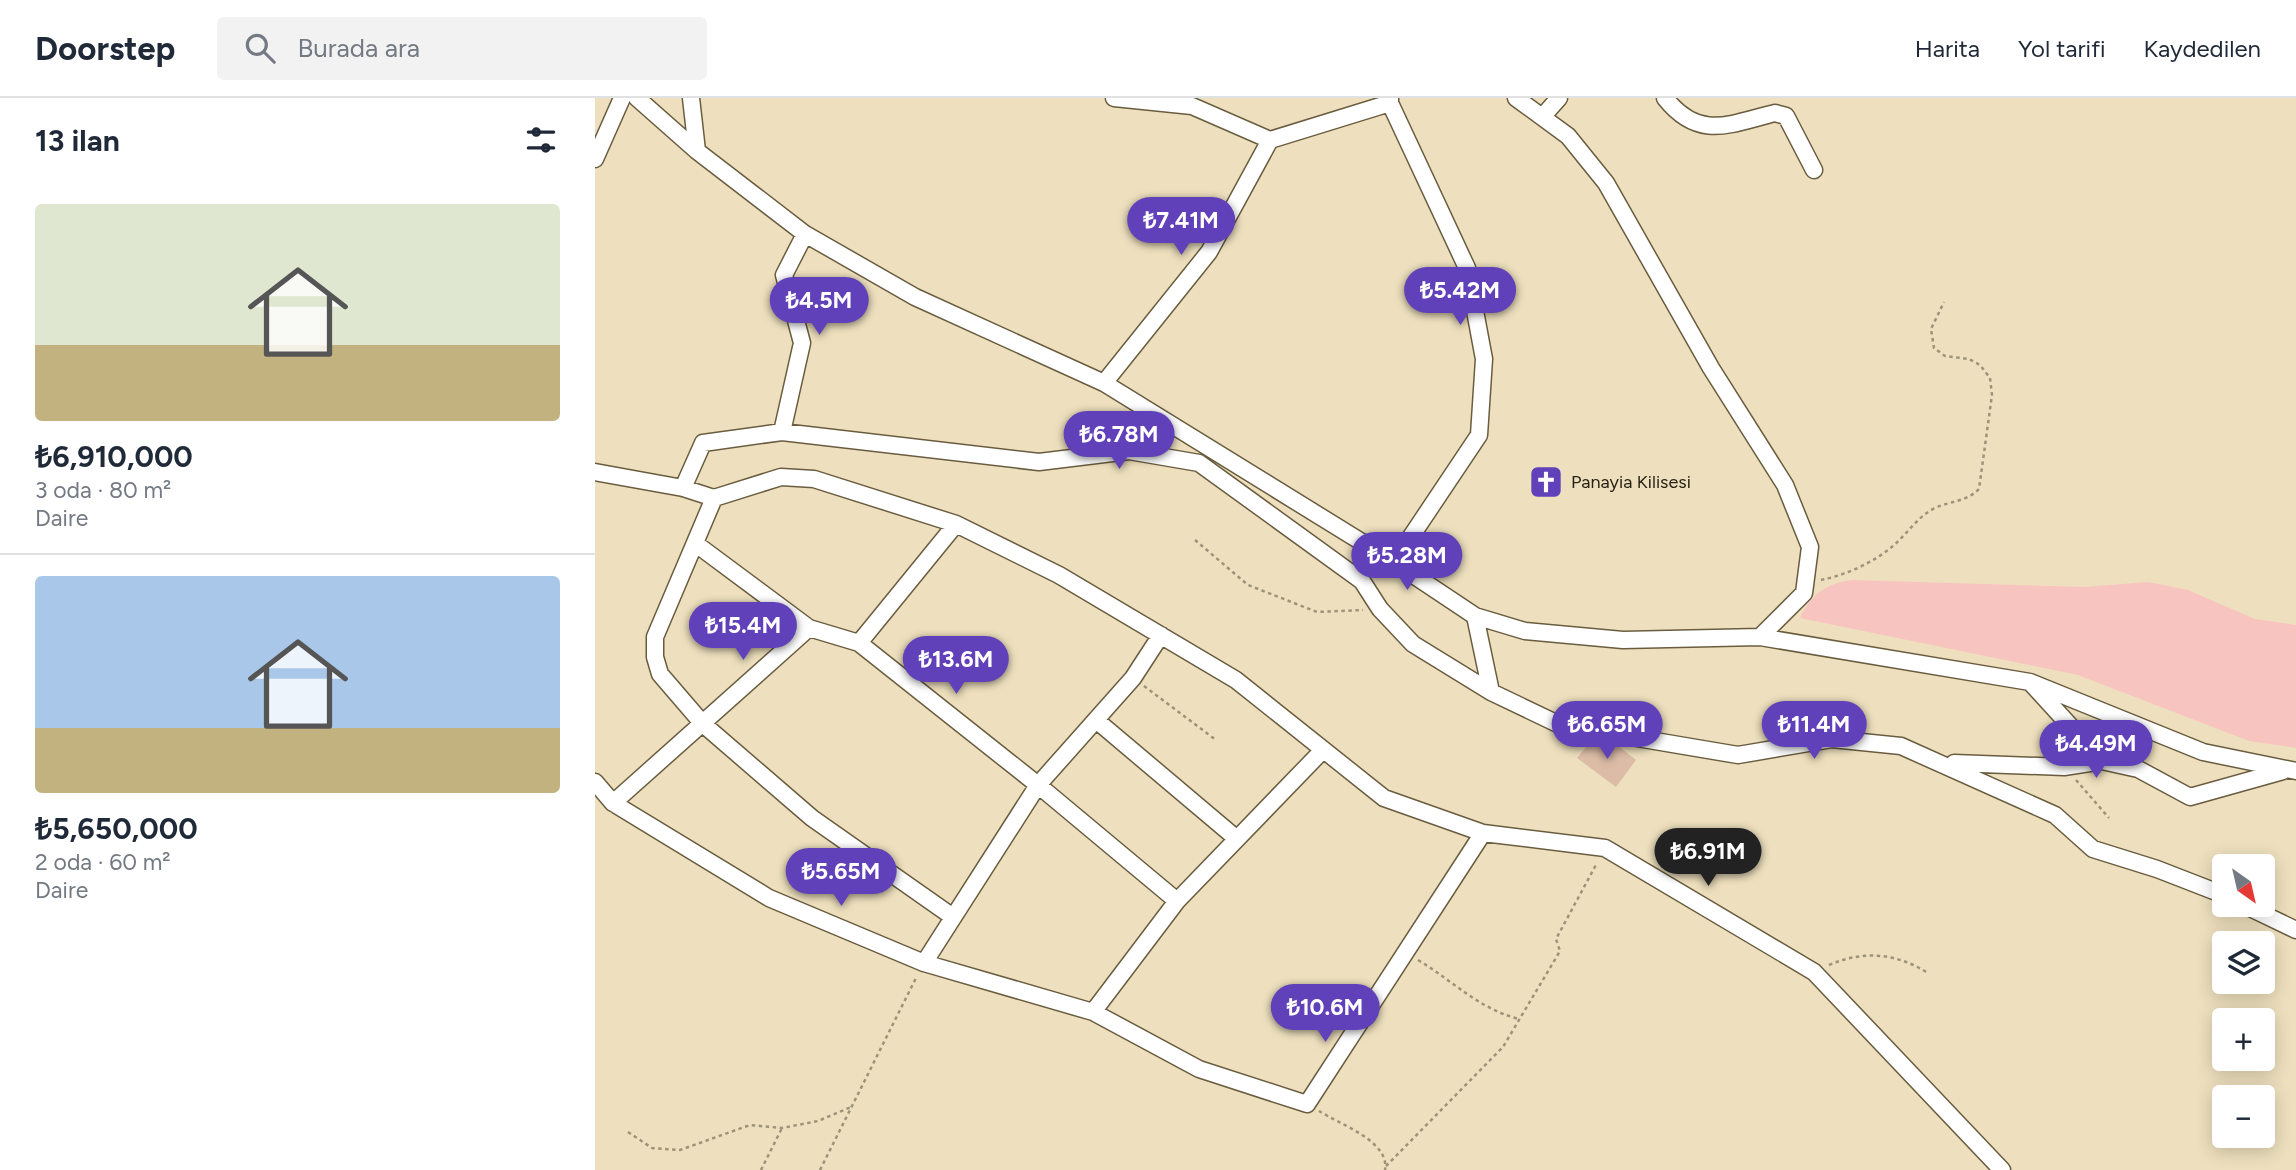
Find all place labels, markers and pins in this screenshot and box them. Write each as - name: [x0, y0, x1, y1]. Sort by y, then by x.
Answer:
- pin: ₺7.41M: [1124, 198, 1238, 257]
- pin: ₺5.42M: [1403, 268, 1517, 327]
- pin: ₺4.5M: [770, 278, 868, 337]
- pin: ₺6.78M: [1062, 412, 1176, 471]
- church icon: Panayia Kilisesi: [1527, 463, 1565, 501]
- place label: Panayia Kilisesi: [1571, 471, 1691, 493]
- pin: ₺5.28M: [1350, 532, 1464, 592]
- pin: ₺15.4M: [686, 602, 800, 662]
- pin: ₺13.6M: [899, 636, 1013, 696]
- pin: ₺6.65M: [1550, 702, 1664, 761]
- pin: ₺11.4M: [1757, 702, 1871, 761]
- pin: ₺4.49M: [2039, 720, 2153, 780]
- pin: ₺6.91M: [1651, 828, 1765, 888]
- pin: ₺5.65M: [784, 848, 898, 908]
- pin: ₺10.6M: [1268, 984, 1382, 1044]

